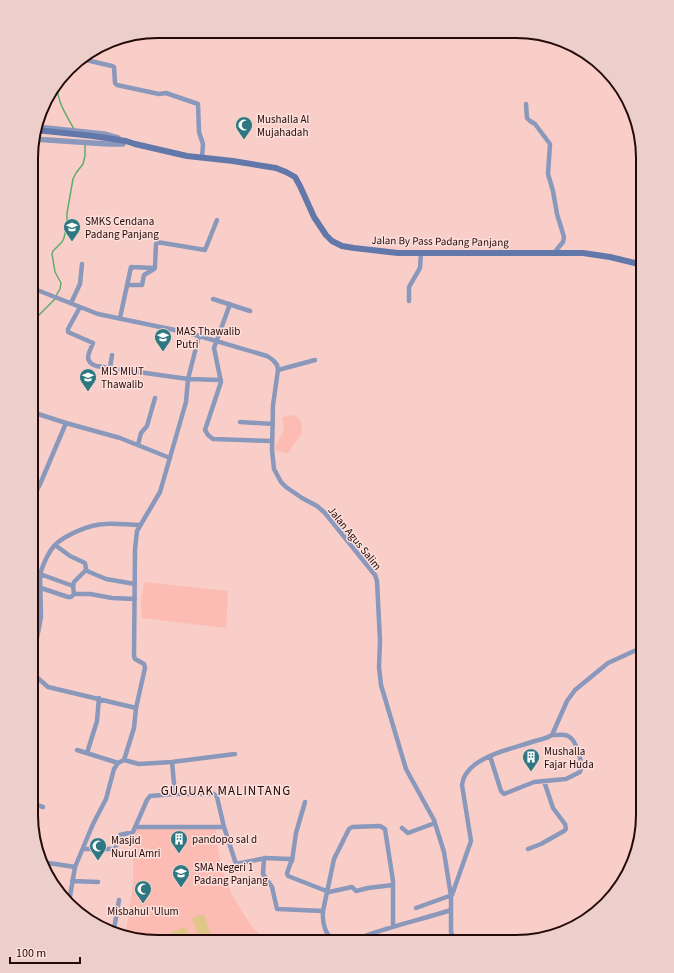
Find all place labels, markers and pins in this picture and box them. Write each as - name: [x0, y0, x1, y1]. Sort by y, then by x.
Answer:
- place label: Mushalla Al Mujahadah: [257, 112, 309, 140]
- mosque icon: Mushalla Al Mujahadah: [234, 115, 254, 140]
- place label: SMKS Cendana Padang Panjang: [85, 214, 159, 242]
- school or university icon: SMKS Cendana Padang Panjang: [62, 217, 82, 242]
- place label: MAS Thawalib Putri: [176, 324, 240, 352]
- school or university icon: MAS Thawalib Putri: [153, 327, 173, 352]
- place label: MIS MIUT Thawalib: [101, 364, 144, 392]
- school or university icon: MIS MIUT Thawalib: [78, 367, 98, 392]
- place label: Mushalla Fajar Huda: [544, 744, 594, 772]
- building icon: Mushalla Fajar Huda: [521, 747, 541, 772]
- building icon: pandopo sal d: [169, 829, 189, 854]
- place label: pandopo sal d: [192, 832, 257, 847]
- place label: Masjid Nurul Amri: [111, 833, 161, 861]
- mosque icon: Masjid Nurul Amri: [88, 836, 108, 861]
- place label: SMA Negeri 1 Padang Panjang: [194, 860, 268, 888]
- school or university icon: SMA Negeri 1 Padang Panjang: [171, 863, 191, 888]
- mosque icon: Misbahul 'Ulum: [133, 879, 153, 904]
- place label: Misbahul 'Ulum: [107, 904, 179, 919]

